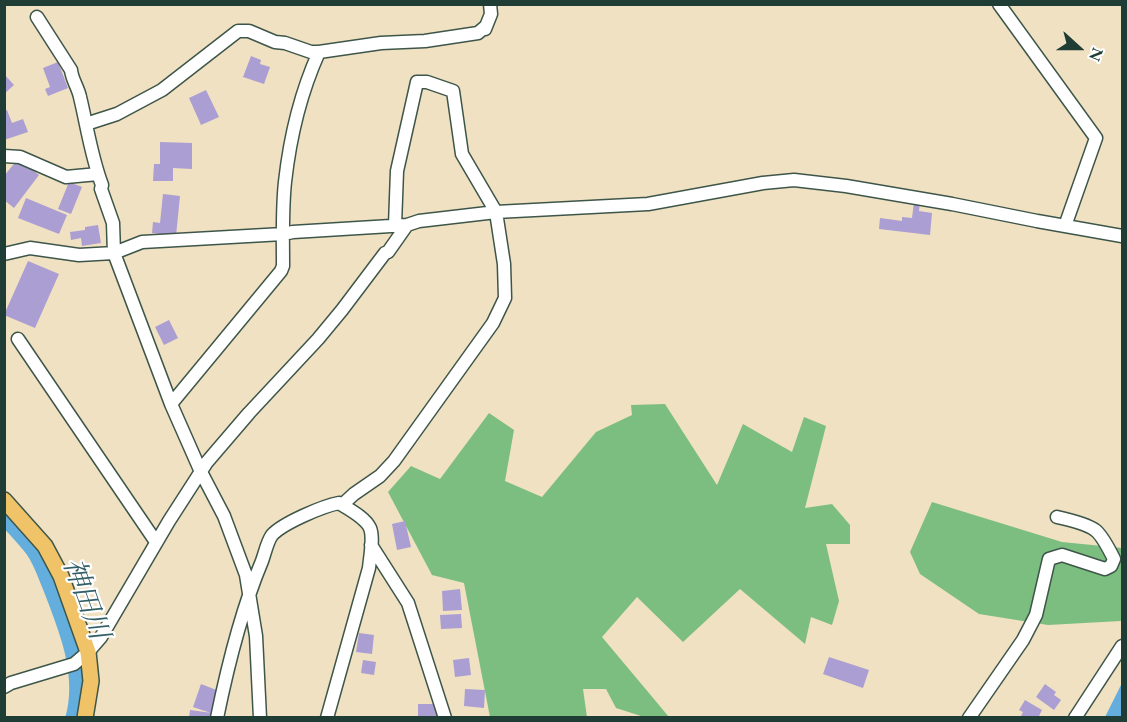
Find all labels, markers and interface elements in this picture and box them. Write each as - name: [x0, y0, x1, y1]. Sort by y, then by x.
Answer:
- north arrow: [1049, 18, 1109, 78]
- text: N: [1084, 45, 1108, 64]
- water label: 神田川: [55, 554, 115, 644]

